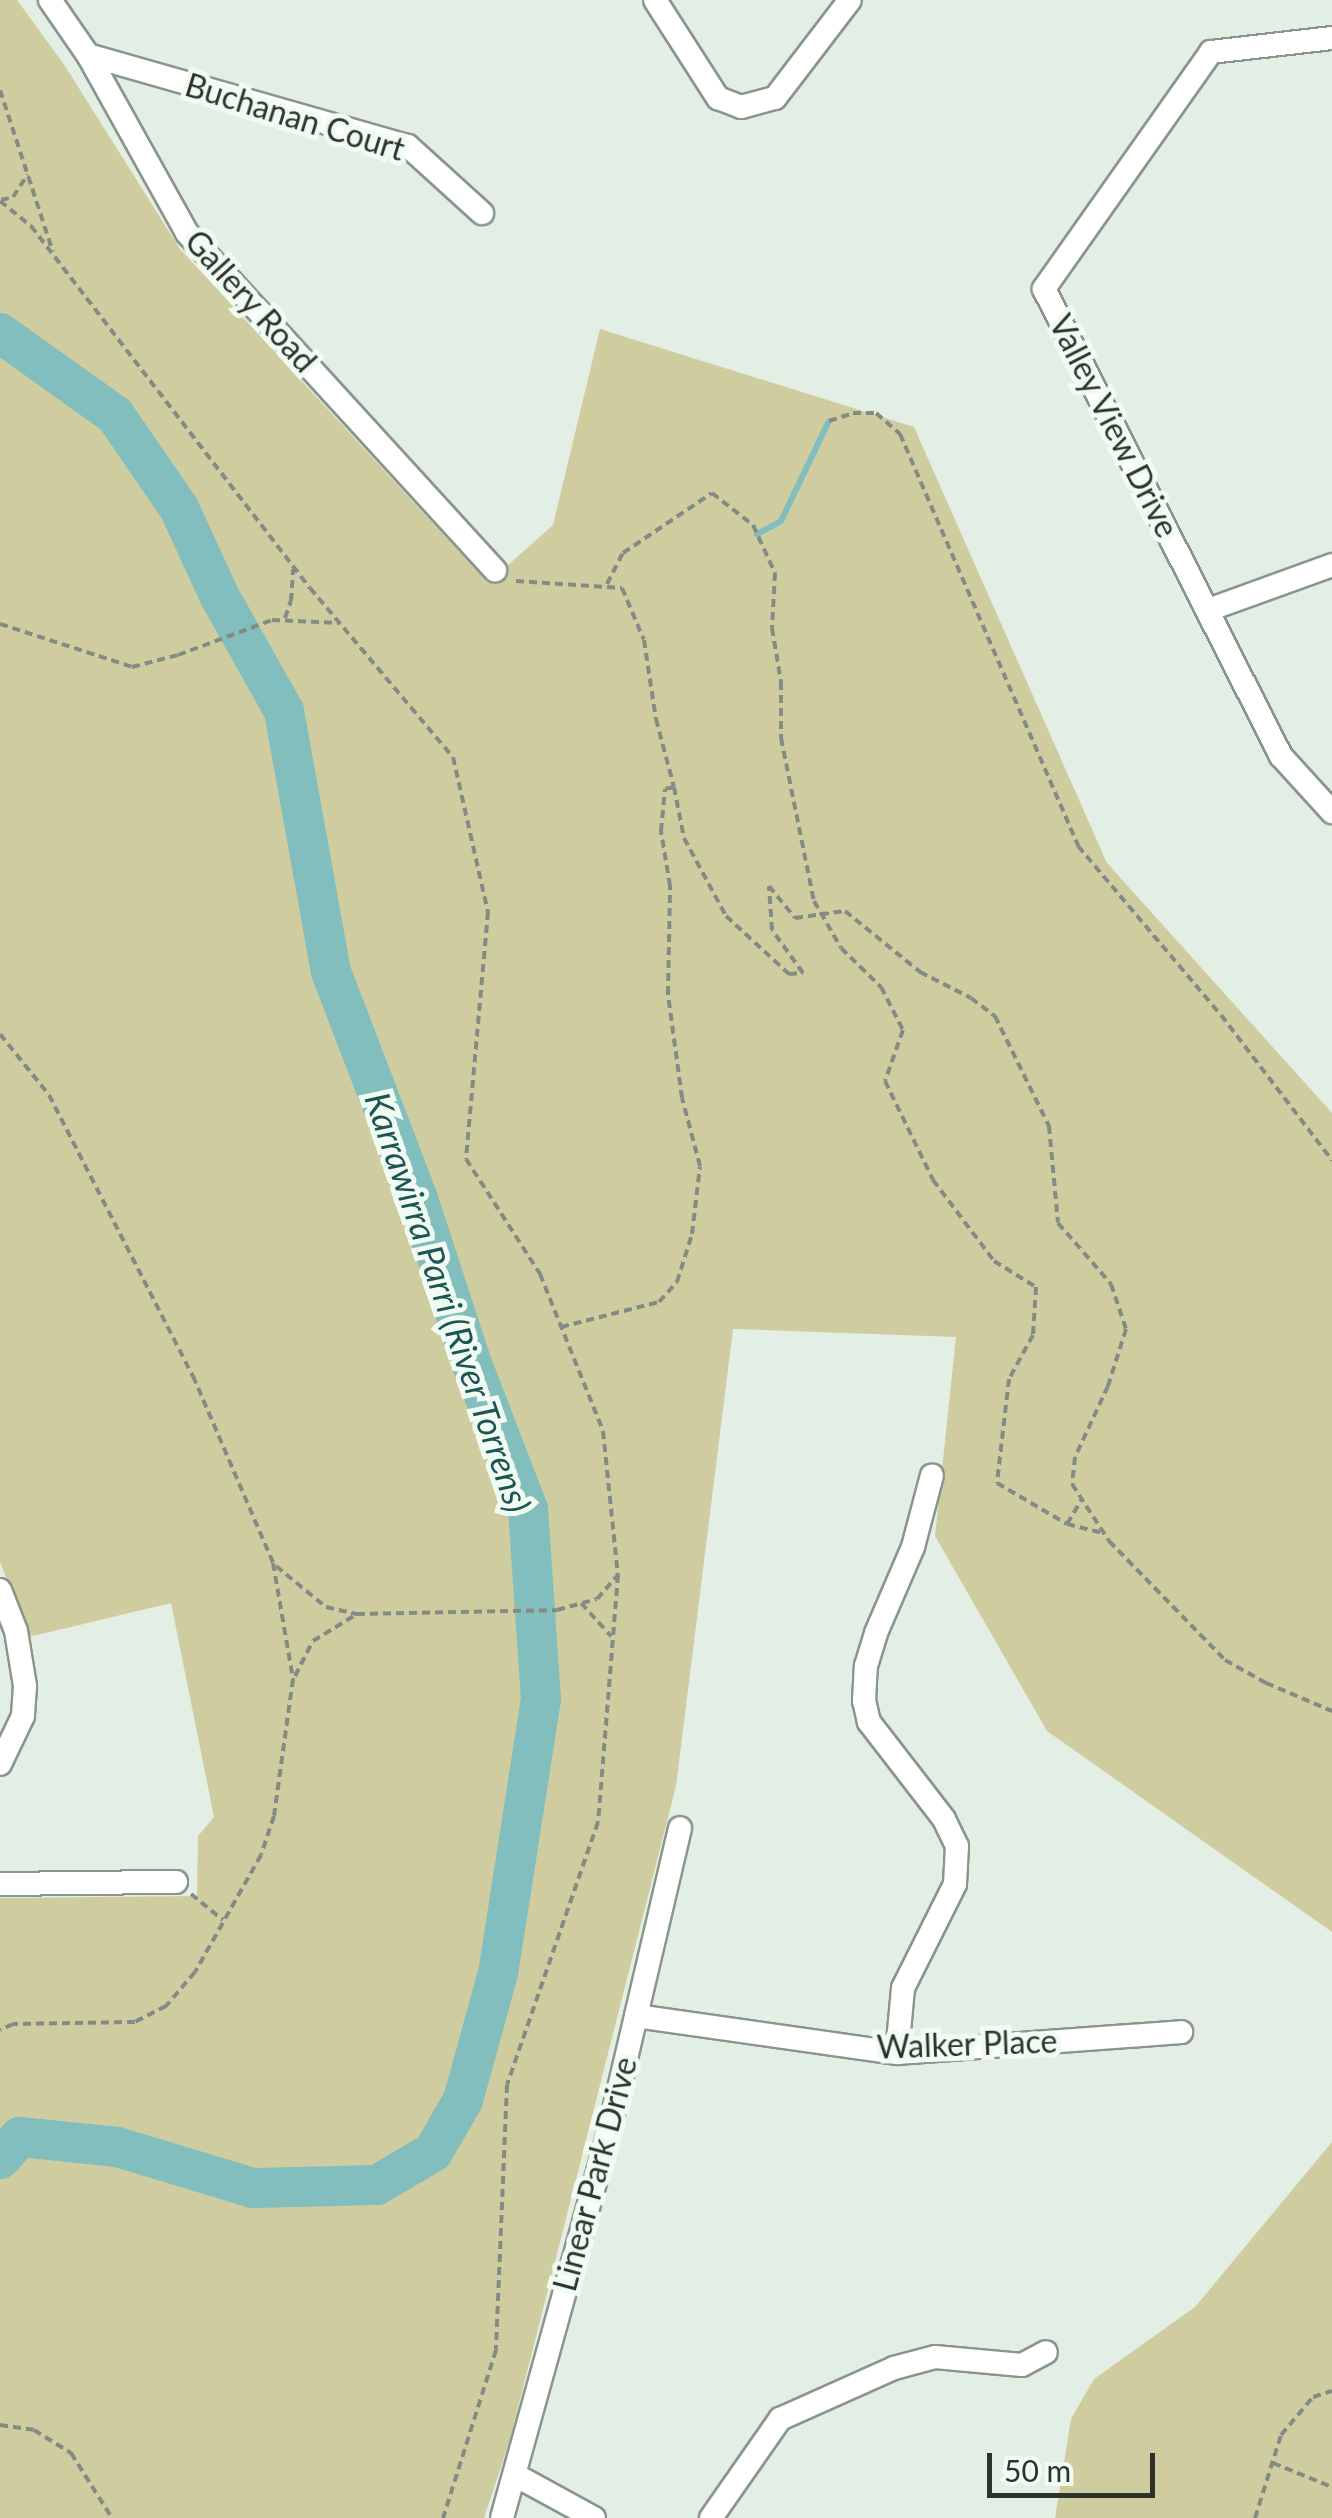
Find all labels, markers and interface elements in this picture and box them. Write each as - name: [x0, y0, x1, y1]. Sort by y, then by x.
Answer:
- street label: Buchanan Court: [181, 65, 409, 169]
- street label: Gallery Road: [177, 222, 325, 380]
- street label: Valley View Drive: [1041, 307, 1187, 545]
- water label: Karrawirra Parri (River Torrens): [357, 1086, 541, 1518]
- street label: Walker Place: [876, 2022, 1058, 2066]
- street label: Linear Park Drive: [545, 2052, 645, 2296]
- scale bar: [992, 2433, 1160, 2495]
- text: 50 m: [1004, 2452, 1071, 2488]

